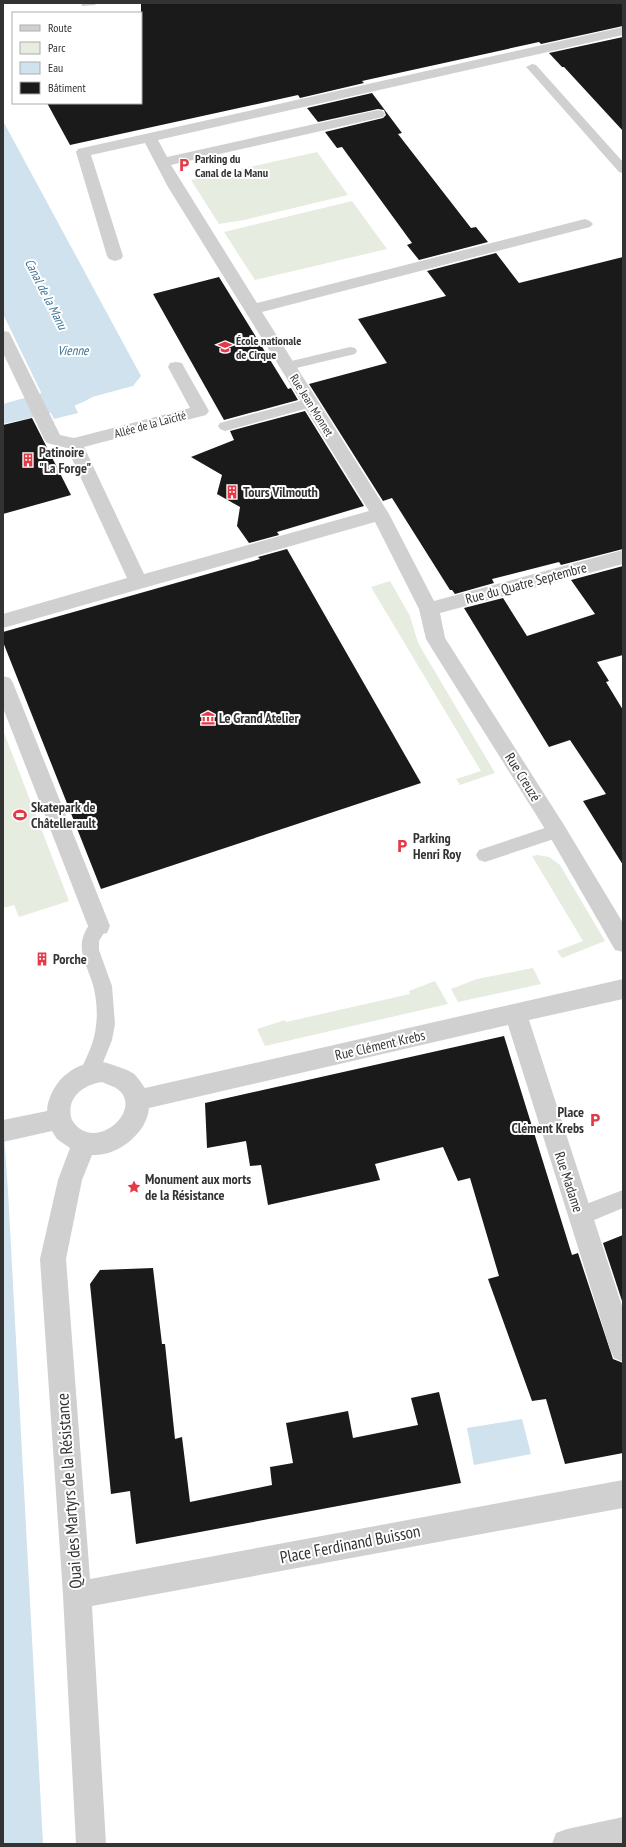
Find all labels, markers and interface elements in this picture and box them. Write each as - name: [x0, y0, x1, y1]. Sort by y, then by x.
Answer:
- legend: [12, 12, 142, 104]
- text: Route: [48, 20, 72, 35]
- text: Parc: [48, 40, 66, 55]
- text: Eau: [48, 60, 63, 75]
- text: Bâtiment: [48, 80, 86, 95]
- place label: Parking du Canal de la Manu: [195, 151, 268, 180]
- parking icon: Parking du Canal de la Manu: [176, 157, 192, 173]
- water label: Canal de la Manu: [21, 256, 72, 333]
- place label: École nationale de Cirque: [236, 333, 301, 362]
- school or university icon: École nationale de Cirque: [217, 339, 233, 355]
- water label: Vienne: [58, 342, 90, 359]
- street label: Rue Jean Monnet: [287, 371, 337, 439]
- street label: Allée de la Laïcité: [112, 407, 188, 441]
- place label: Patinoire "La Forge": [39, 443, 91, 477]
- building icon: Patinoire "La Forge": [20, 452, 36, 468]
- place label: Tours Vilmouth: [243, 483, 318, 501]
- building icon: Tours Vilmouth: [224, 484, 240, 500]
- street label: Rue du Quatre Septembre: [463, 558, 589, 608]
- place label: Le Grand Atelier: [219, 709, 299, 727]
- museum icon: Le Grand Atelier: [200, 710, 216, 726]
- street label: Rue Creuzé: [501, 749, 545, 805]
- place label: Skatepark de Châtellerault: [31, 798, 96, 832]
- sports icon: Skatepark de Châtellerault: [12, 807, 28, 823]
- place label: Parking Henri Roy: [413, 829, 461, 863]
- parking icon: Parking Henri Roy: [394, 838, 410, 854]
- place label: Porche: [53, 950, 87, 968]
- building icon: Porche: [34, 951, 50, 967]
- street label: Rue Clément Krebs: [333, 1026, 427, 1064]
- place label: Place Clément Krebs: [511, 1103, 584, 1137]
- parking icon: Place Clément Krebs: [587, 1112, 603, 1128]
- street label: Rue Madame: [551, 1149, 587, 1215]
- place label: Monument aux morts de la Résistance: [145, 1170, 251, 1204]
- place icon: Monument aux morts de la Résistance: [126, 1179, 142, 1195]
- street label: Quai des Martyrs de la Résistance: [51, 1392, 87, 1590]
- street label: Place Ferdinand Buisson: [278, 1520, 422, 1568]

